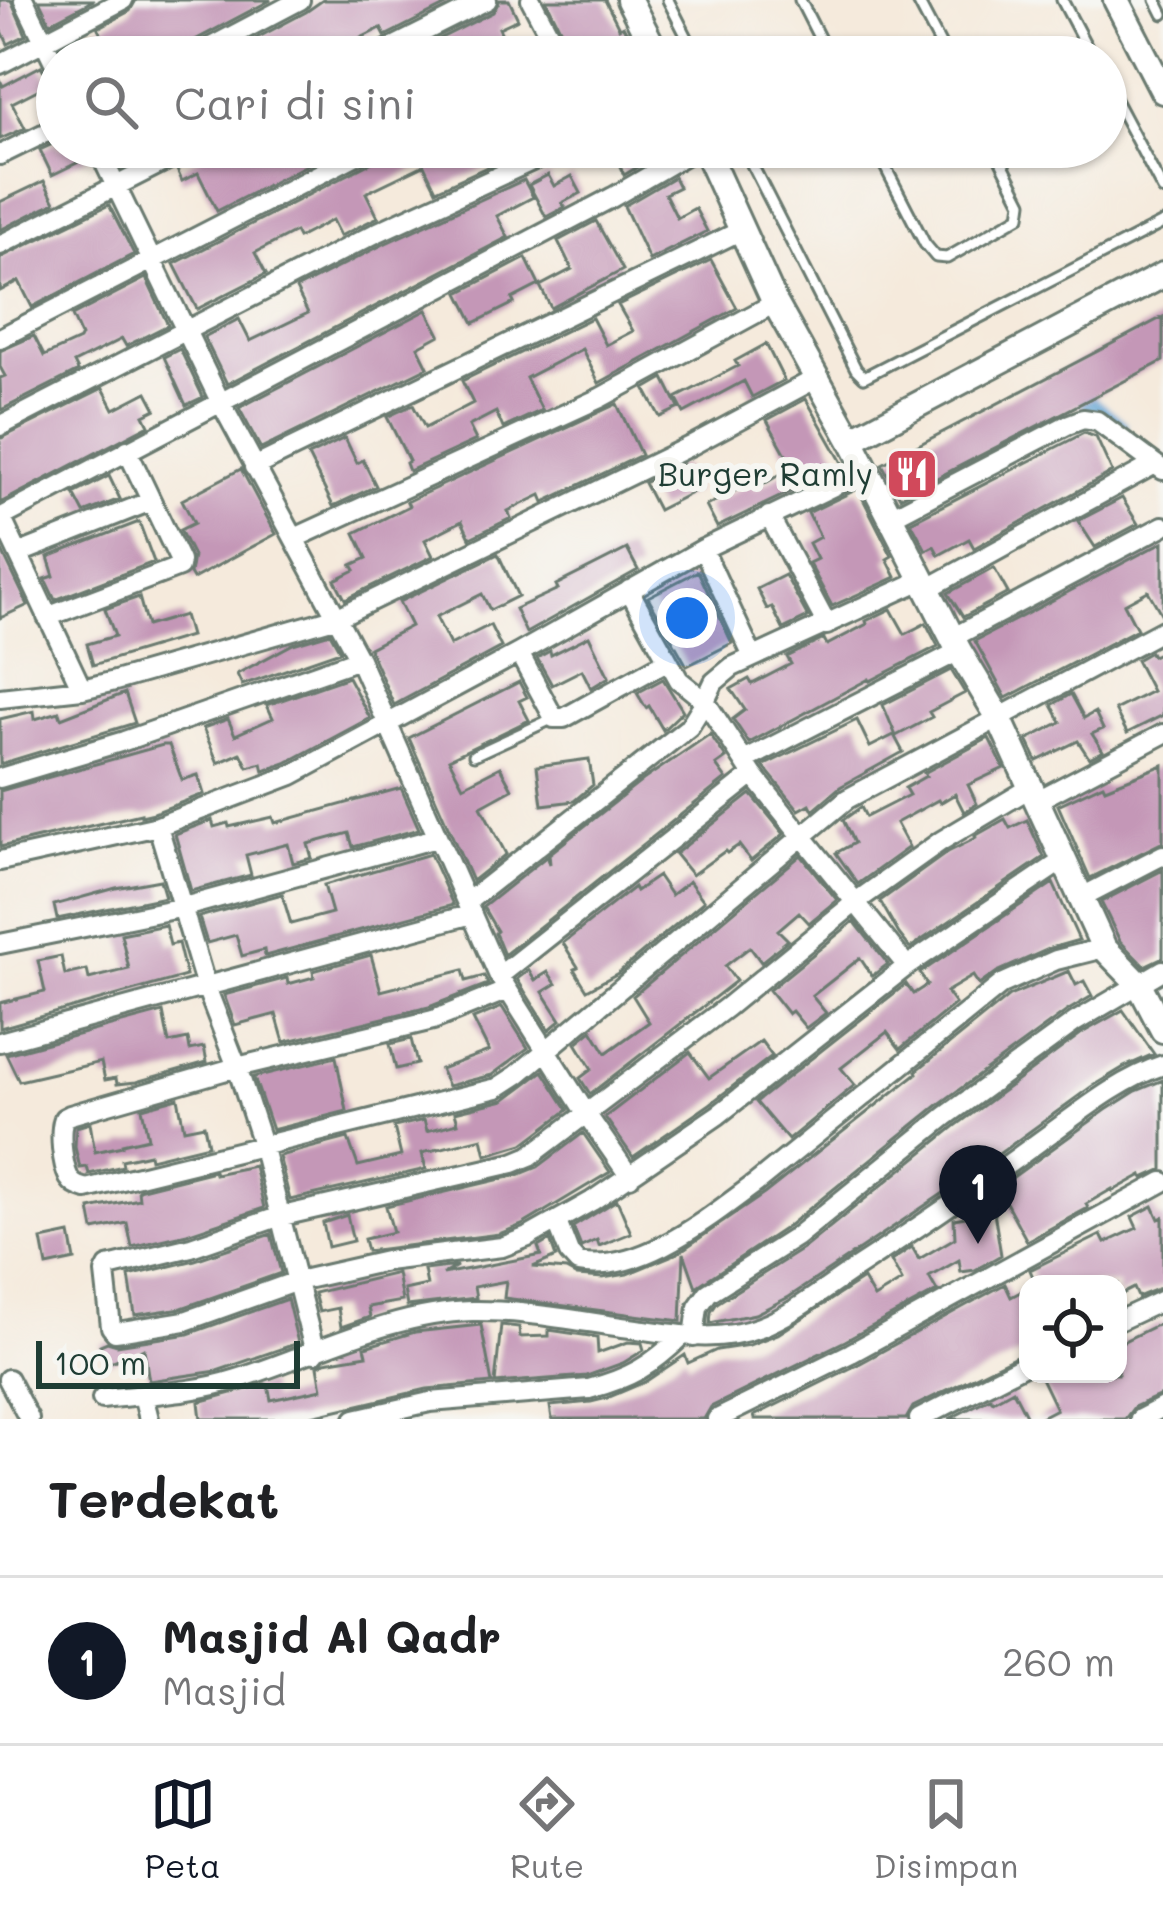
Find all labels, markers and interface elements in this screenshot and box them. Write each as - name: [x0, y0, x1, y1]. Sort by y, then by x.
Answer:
- search box: [36, 36, 1127, 168]
- icon: search: [78, 69, 144, 135]
- text: Cari di sini: [174, 73, 416, 131]
- restaurant icon: Burger Ramly: [884, 446, 940, 502]
- place label: Burger Ramly: [658, 451, 873, 495]
- your location: [657, 588, 717, 648]
- pin: 1: [939, 1145, 1017, 1244]
- map controls: [1019, 1275, 1127, 1383]
- button: locate: [1019, 1275, 1127, 1383]
- scale bar: [36, 1335, 300, 1388]
- text: 100 m: [54, 1340, 146, 1383]
- text: Terdekat: [48, 1464, 279, 1531]
- text: Masjid Al Qadr: [162, 1606, 501, 1664]
- text: 1: [78, 1635, 96, 1686]
- text: 260 m: [1002, 1635, 1115, 1686]
- text: Masjid: [162, 1664, 286, 1715]
- tab: Peta: [145, 1771, 220, 1886]
- tab: Rute: [510, 1771, 584, 1886]
- tab: Disimpan: [874, 1771, 1018, 1886]

